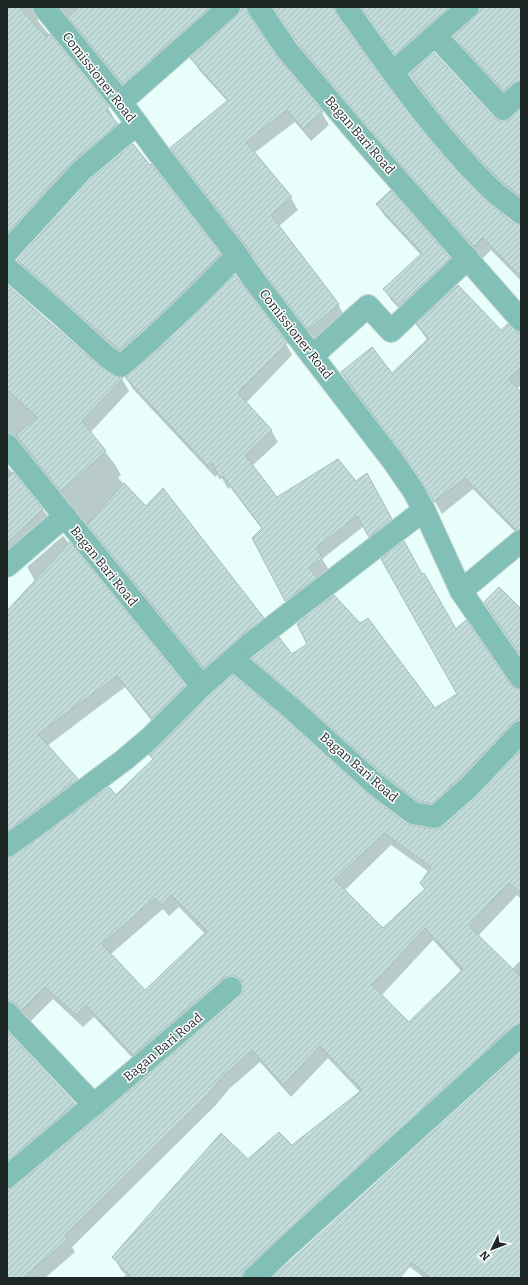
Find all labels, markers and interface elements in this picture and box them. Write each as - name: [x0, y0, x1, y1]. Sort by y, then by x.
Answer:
- street label: Comissioner Road: [59, 29, 139, 125]
- street label: Bagan Bari Road: [322, 93, 398, 177]
- street label: Comissioner Road: [256, 286, 336, 382]
- street label: Bagan Bari Road: [67, 523, 141, 609]
- street label: Bagan Bari Road: [317, 729, 401, 805]
- street label: Bagan Bari Road: [121, 1010, 206, 1084]
- north arrow: [472, 1229, 512, 1269]
- text: N: [477, 1248, 493, 1263]

